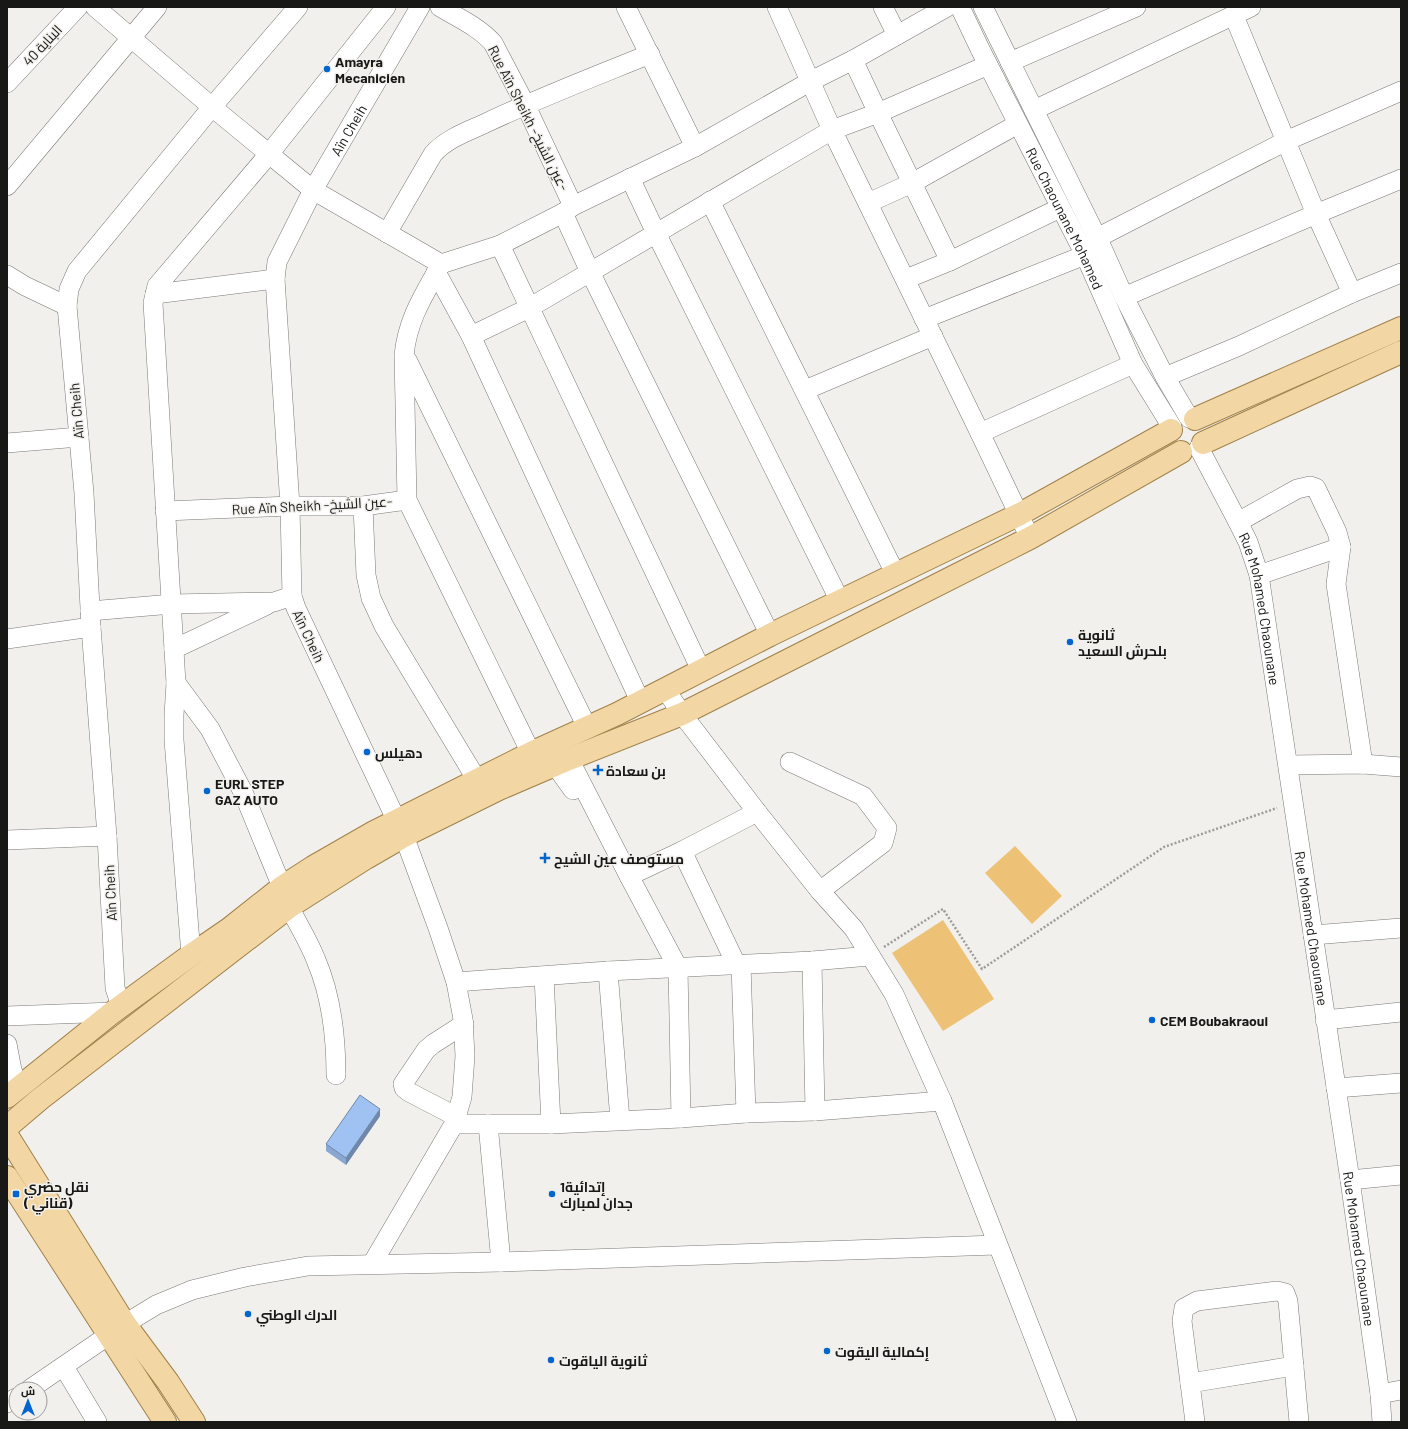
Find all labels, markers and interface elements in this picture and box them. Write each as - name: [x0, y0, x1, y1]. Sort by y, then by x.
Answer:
- street label: البناية 40: [19, 21, 65, 69]
- street label: Rue Aïn Sheikh -عين الشيخ-: [484, 43, 573, 194]
- place label: Amayra Mecanicien: [335, 53, 405, 86]
- marker: Amayra Mecanicien: [322, 64, 332, 74]
- street label: Aïn Cheih: [327, 101, 370, 158]
- street label: Rue Chaounane Mohamed: [1023, 144, 1107, 292]
- street label: Aïn Cheih: [65, 382, 87, 440]
- street label: Rue Aïn Sheikh -عين الشيخ-: [231, 492, 393, 519]
- street label: Rue Mohamed Chaounane: [1236, 529, 1284, 686]
- street label: Aïn Cheih: [289, 607, 329, 665]
- place label: ثانوية بلحرش السعيد: [1078, 626, 1167, 660]
- marker: ثانوية بلحرش السعيد: [1065, 637, 1075, 647]
- place label: دهيلس: [375, 744, 423, 762]
- marker: دهيلس: [362, 747, 372, 757]
- place label: بن سعادة: [606, 762, 666, 780]
- marker: بن سعادة: [593, 765, 603, 775]
- place label: EURL STEP GAZ AUTO: [215, 775, 284, 808]
- marker: EURL STEP GAZ AUTO: [202, 786, 212, 796]
- place label: مستوصف عين الشيح: [554, 850, 684, 869]
- street label: Rue Mohamed Chaounane: [1292, 850, 1332, 1007]
- marker: مستوصف عين الشيح: [539, 852, 551, 864]
- street label: Aïn Cheih: [100, 864, 120, 922]
- place label: CEM Boubakraoui: [1160, 1012, 1268, 1029]
- marker: CEM Boubakraoui: [1147, 1015, 1157, 1025]
- street label: Rue Mohamed Chaounane: [1340, 1170, 1379, 1327]
- place label: نقل حضري ( قناني): [23, 1178, 89, 1215]
- place label: 1إتدائية جدان لمبارك: [560, 1178, 633, 1211]
- marker: نقل حضري ( قناني): [11, 1189, 21, 1199]
- marker: 1إتدائية جدان لمبارك: [547, 1189, 557, 1199]
- place label: الدرك الوطني: [256, 1306, 337, 1327]
- marker: الدرك الوطني: [243, 1309, 253, 1319]
- place label: إكمالية اليقوت: [835, 1343, 929, 1362]
- marker: إكمالية اليقوت: [822, 1346, 832, 1356]
- place label: ثانوية الياقوت: [559, 1352, 648, 1370]
- marker: ثانوية الياقوت: [546, 1355, 556, 1365]
- north arrow: [8, 1381, 48, 1421]
- text: ش: [21, 1384, 35, 1398]

